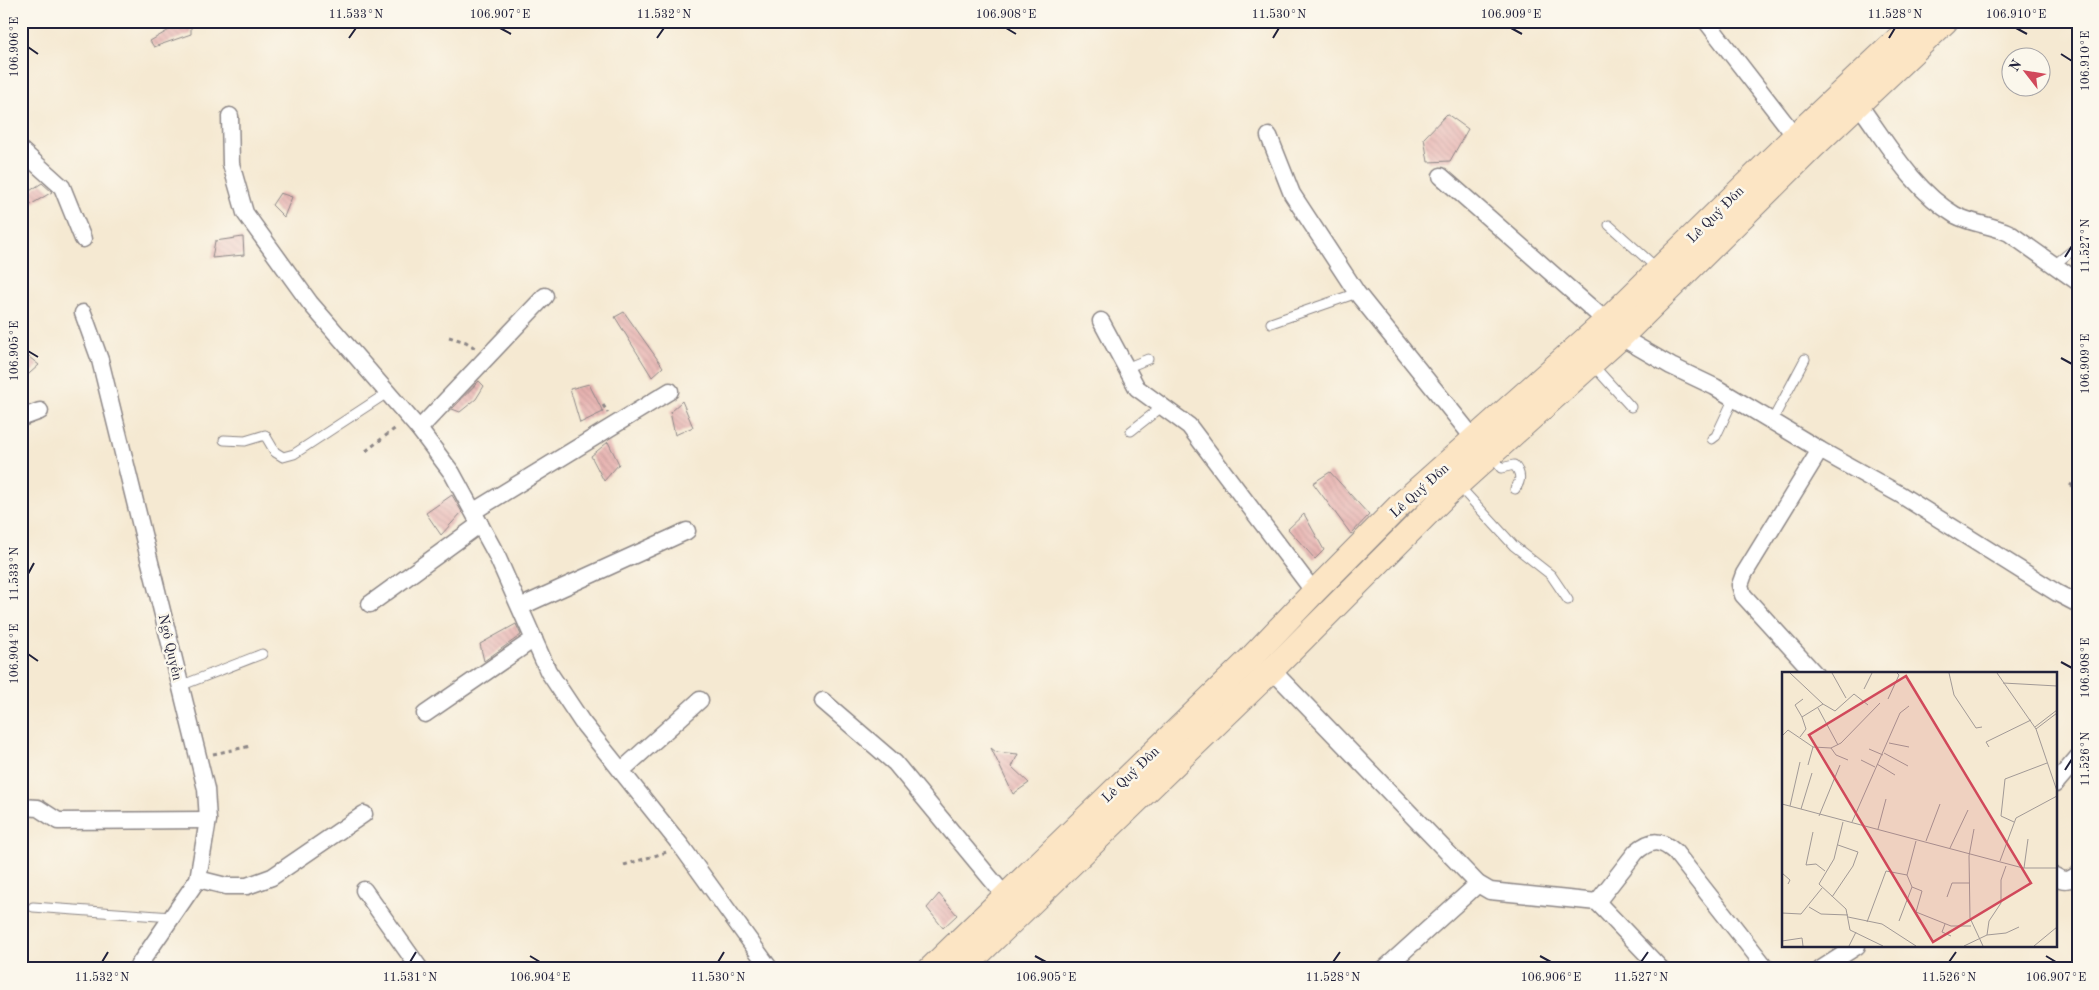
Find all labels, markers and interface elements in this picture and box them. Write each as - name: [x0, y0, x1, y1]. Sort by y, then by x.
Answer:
- text: 11.533°N: [329, 8, 383, 21]
- text: 11.532°N: [637, 8, 691, 21]
- text: 11.530°N: [1252, 8, 1306, 21]
- text: 11.528°N: [1868, 8, 1922, 21]
- text: 106.907°E: [470, 9, 530, 21]
- text: 106.908°E: [976, 9, 1036, 21]
- text: 106.909°E: [1481, 9, 1541, 21]
- text: 106.910°E: [1986, 9, 2046, 21]
- text: 106.906°E: [9, 17, 21, 77]
- text: 106.910°E: [2080, 31, 2092, 91]
- north arrow: [2002, 48, 2052, 98]
- text: N: [2007, 57, 2025, 74]
- street label: Lê Quý Đôn: [1685, 183, 1747, 246]
- text: 11.527°N: [2079, 219, 2092, 273]
- text: 106.905°E: [8, 321, 21, 381]
- text: 106.909°E: [2080, 334, 2092, 394]
- street label: Lê Quý Đôn: [1388, 461, 1452, 521]
- text: 11.533°N: [8, 547, 21, 601]
- street label: Ngô Quyền: [156, 612, 187, 682]
- text: 106.904°E: [9, 624, 21, 684]
- text: 106.908°E: [2080, 638, 2092, 698]
- inset map: [1782, 672, 2056, 948]
- text: 11.526°N: [2079, 732, 2092, 786]
- street label: Lê Quý Đôn: [1099, 744, 1162, 805]
- text: 11.532°N: [75, 971, 129, 984]
- text: 11.531°N: [383, 971, 437, 984]
- text: 11.530°N: [691, 971, 745, 984]
- text: 106.905°E: [1016, 971, 1076, 984]
- text: 11.528°N: [1306, 971, 1360, 984]
- text: 11.527°N: [1614, 971, 1668, 984]
- text: 11.526°N: [1922, 971, 1976, 984]
- text: 106.904°E: [510, 972, 570, 984]
- text: 106.906°E: [1521, 972, 1581, 984]
- text: 106.907°E: [2026, 972, 2086, 984]

